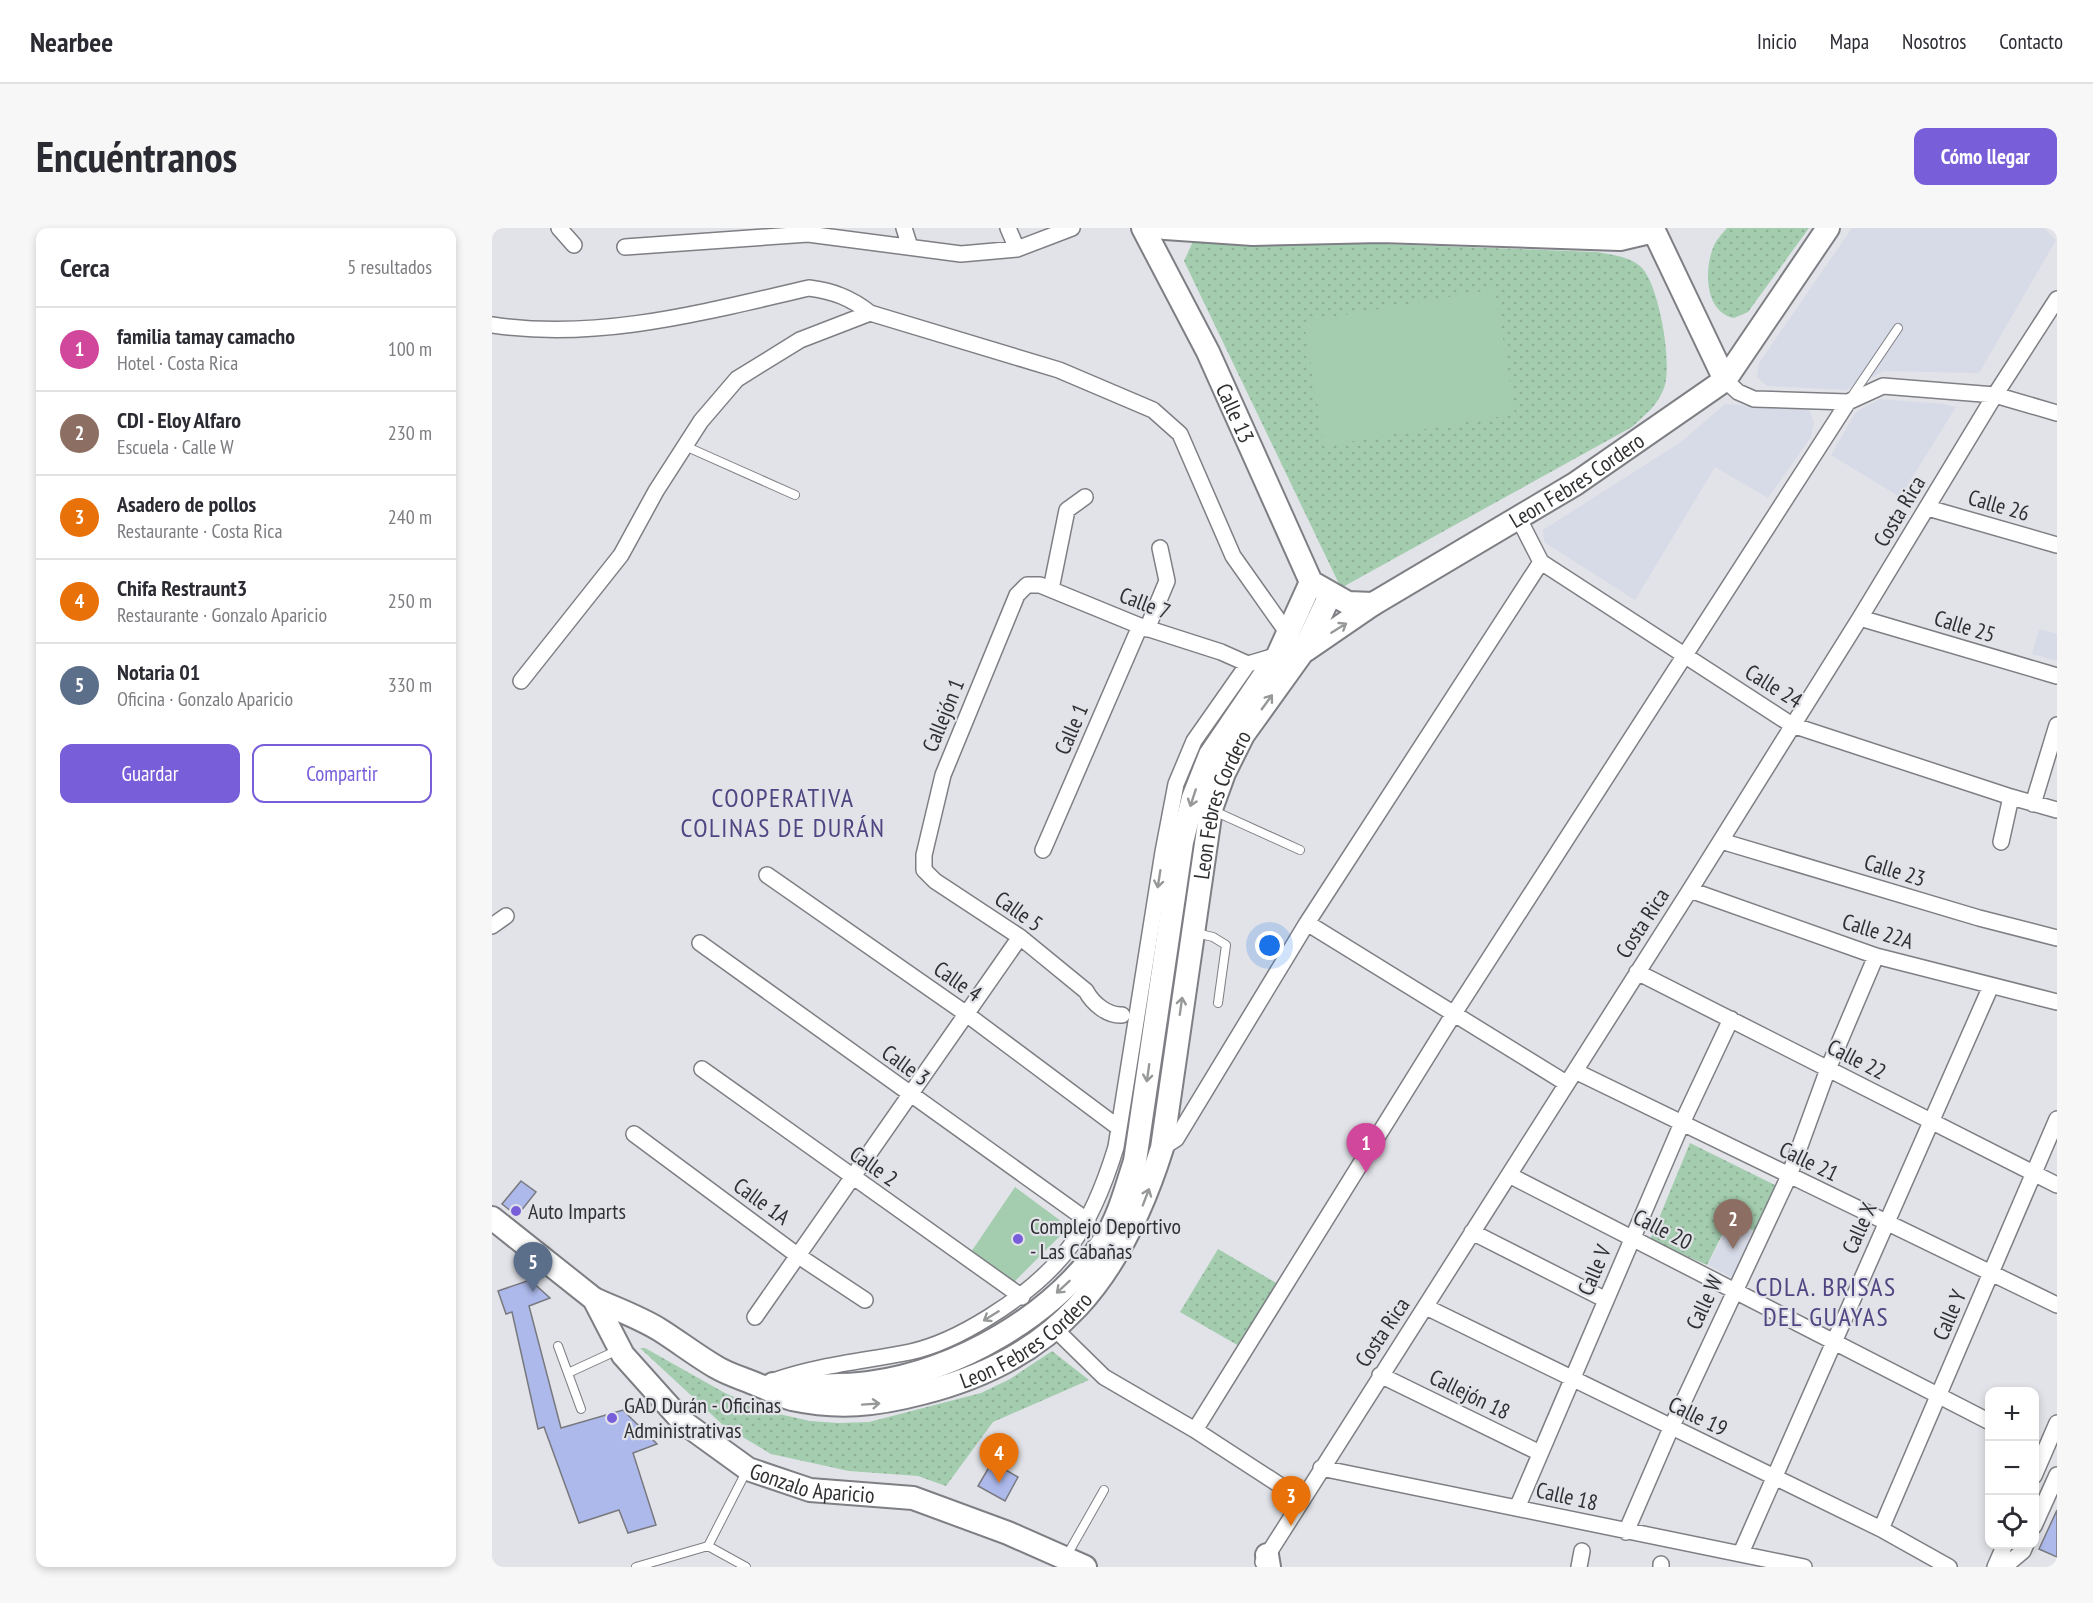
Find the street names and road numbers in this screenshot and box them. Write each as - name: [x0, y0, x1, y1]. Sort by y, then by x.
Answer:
- street label: Calle 13: [1210, 379, 1261, 447]
- street label: Leon Febres Cordero: [1504, 426, 1650, 534]
- street label: Costa Rica: [1867, 470, 1931, 552]
- street label: Calle 26: [1965, 483, 2033, 527]
- street label: Calle 7: [1115, 581, 1175, 625]
- street label: Calle 25: [1931, 603, 1999, 649]
- street label: Calle 24: [1740, 658, 1808, 714]
- street label: Callejón 1: [916, 674, 970, 756]
- street label: Calle 1: [1048, 699, 1094, 759]
- street label: Leon Febres Cordero: [1187, 726, 1257, 881]
- street label: Calle 23: [1861, 847, 1929, 893]
- street label: Costa Rica: [1609, 883, 1675, 963]
- street label: Calle 5: [989, 884, 1049, 938]
- street label: Calle 22A: [1839, 907, 1917, 955]
- street label: Calle 4: [928, 954, 988, 1008]
- street label: Calle 22: [1823, 1032, 1891, 1086]
- street label: Calle 3: [877, 1038, 935, 1092]
- street label: Calle 21: [1775, 1135, 1843, 1187]
- street label: Calle 2: [844, 1139, 904, 1193]
- street label: Calle 1A: [728, 1171, 796, 1231]
- street label: Calle X: [1835, 1198, 1883, 1258]
- street label: Calle 20: [1629, 1202, 1697, 1256]
- street label: Calle V: [1571, 1240, 1617, 1300]
- street label: Calle W: [1679, 1270, 1729, 1334]
- street label: Leon Febres Cordero: [956, 1286, 1098, 1395]
- street label: Calle Y: [1926, 1286, 1972, 1344]
- street label: Costa Rica: [1349, 1292, 1415, 1372]
- street label: Callejón 18: [1425, 1363, 1515, 1425]
- street label: Calle 19: [1664, 1390, 1732, 1442]
- street label: Gonzalo Aparicio: [746, 1457, 876, 1509]
- street label: Calle 18: [1533, 1475, 1601, 1517]

